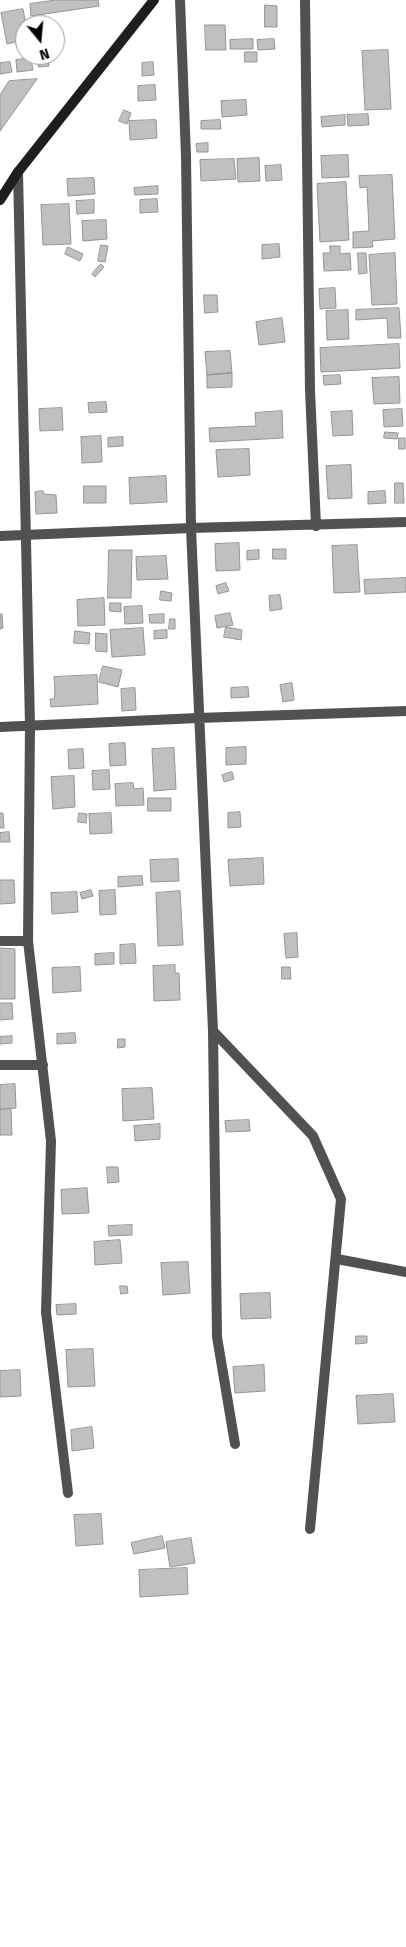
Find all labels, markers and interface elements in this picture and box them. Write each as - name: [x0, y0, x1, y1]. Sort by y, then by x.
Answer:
- north arrow: [15, 15, 65, 65]
- text: N: [37, 44, 51, 63]

